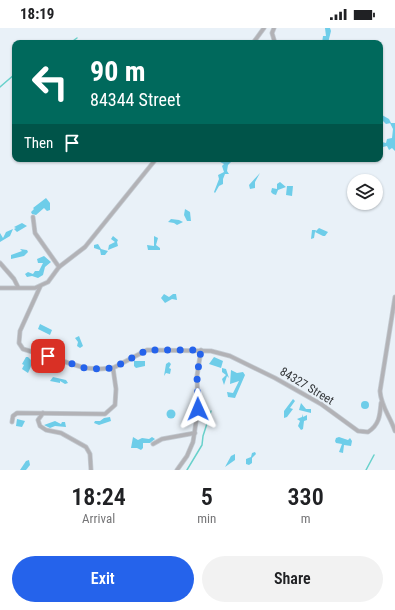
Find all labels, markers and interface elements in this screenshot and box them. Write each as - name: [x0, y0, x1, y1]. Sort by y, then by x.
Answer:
- text: 18:19: [20, 5, 54, 23]
- text: 90 m: [90, 55, 146, 88]
- icon: left: [24, 56, 76, 108]
- text: 84344 Street: [90, 89, 181, 110]
- icon: arrive: [61, 132, 83, 154]
- text: Then: [24, 134, 53, 152]
- map controls: [347, 174, 383, 210]
- button: layers: [347, 174, 383, 210]
- pin: [31, 339, 65, 373]
- icon: arrive: [37, 345, 59, 367]
- street label: 84327 Street: [277, 364, 337, 408]
- position arrow: [177, 388, 219, 430]
- text: 18:24: [71, 483, 126, 511]
- text: 5: [201, 483, 213, 511]
- text: 330: [288, 483, 324, 511]
- text: Arrival: [82, 511, 115, 526]
- text: min: [197, 511, 216, 526]
- text: m: [301, 511, 311, 526]
- button: Exit: [12, 556, 194, 602]
- button: Share: [202, 556, 383, 602]

